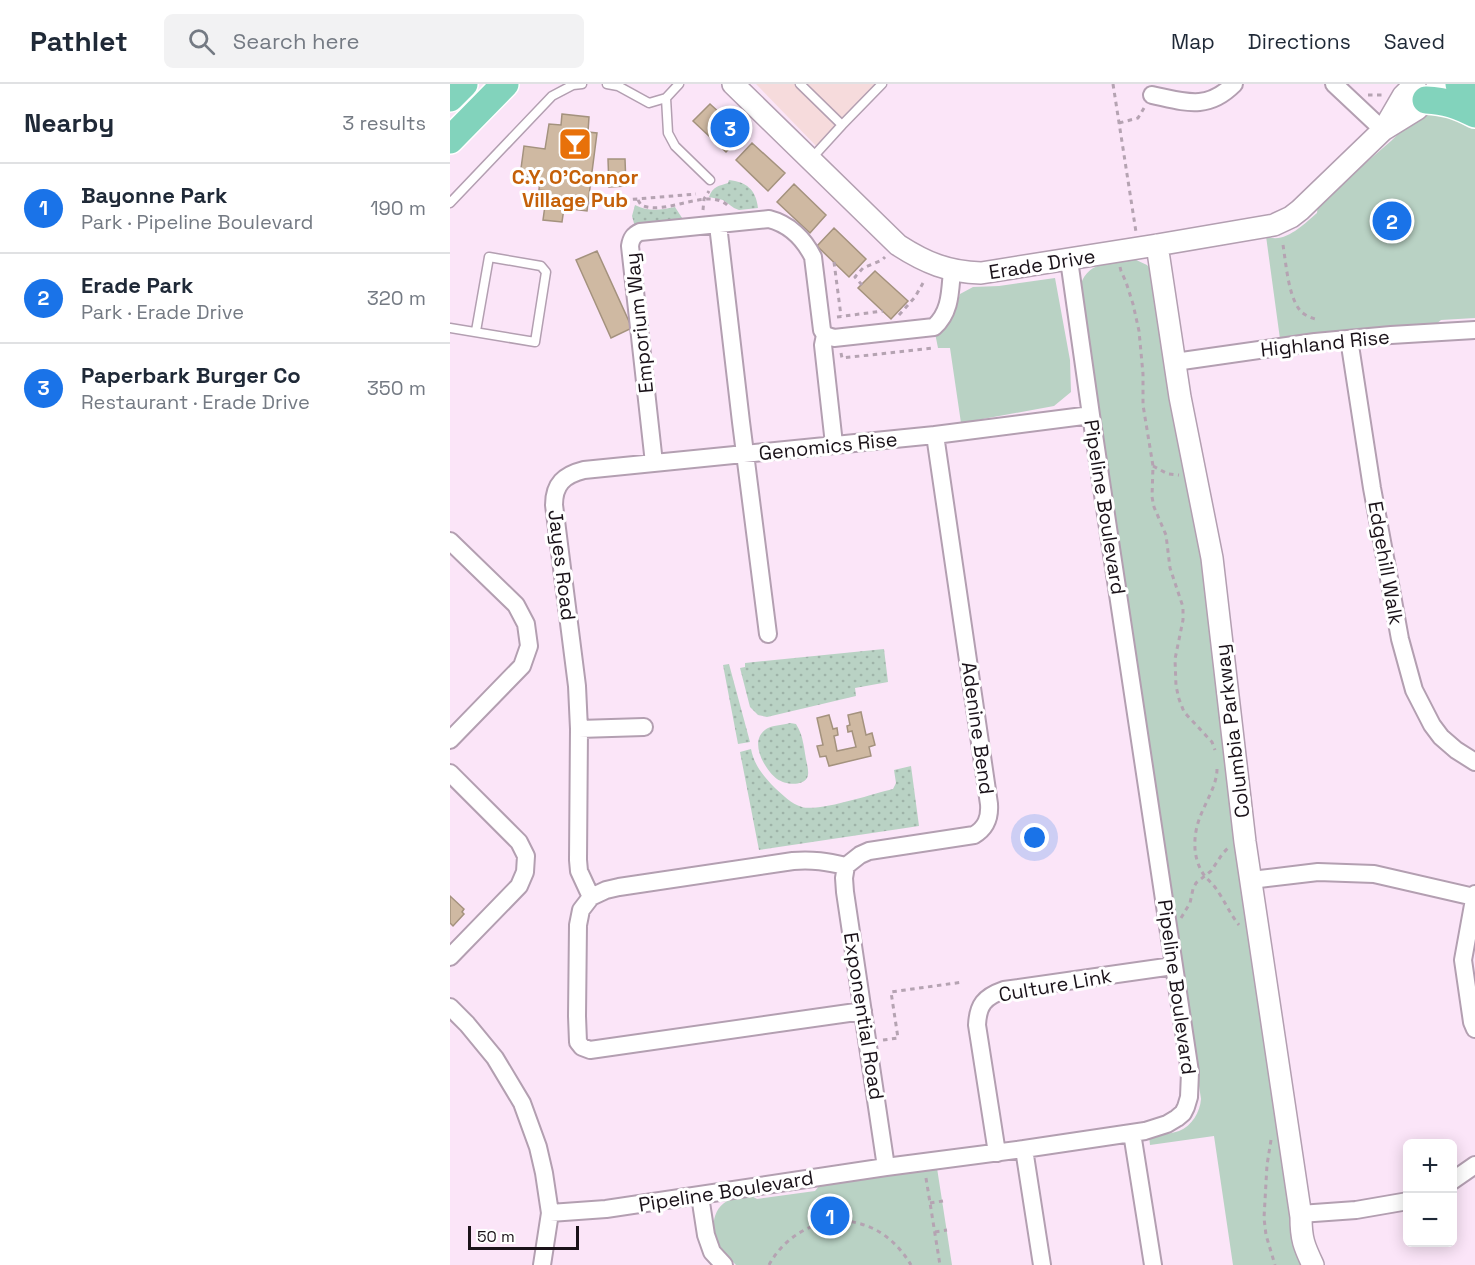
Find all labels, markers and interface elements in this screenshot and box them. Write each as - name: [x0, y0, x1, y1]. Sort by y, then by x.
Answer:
- search box: [164, 14, 584, 68]
- text: Pathlet: [30, 23, 128, 59]
- icon: search: [185, 25, 218, 58]
- text: Search here: [233, 27, 360, 55]
- text: Map: [1171, 28, 1215, 55]
- text: Directions: [1248, 28, 1351, 55]
- text: Saved: [1384, 28, 1445, 55]
- text: Nearby: [24, 106, 114, 140]
- pin: 3: [710, 106, 750, 150]
- text: 3 results: [342, 110, 426, 136]
- bar icon: C.Y. O'Connor Village Pub: [557, 126, 593, 162]
- place label: C.Y. O'Connor Village Pub: [512, 164, 638, 213]
- text: Bayonne Park: [81, 181, 227, 209]
- text: 1: [39, 195, 48, 221]
- text: 190 m: [370, 195, 426, 221]
- pin: 2: [1372, 198, 1412, 244]
- text: Park · Pipeline Boulevard: [81, 209, 313, 235]
- street label: Erade Drive: [987, 243, 1097, 285]
- street label: Emporium Way: [619, 251, 659, 395]
- text: Erade Park: [81, 271, 193, 299]
- text: 2: [38, 285, 49, 311]
- text: 320 m: [367, 285, 426, 311]
- text: Park · Erade Drive: [81, 299, 244, 325]
- street label: Highland Rise: [1259, 323, 1391, 363]
- text: Paperbark Burger Co: [81, 361, 301, 389]
- text: 3: [37, 375, 50, 401]
- text: 350 m: [367, 375, 426, 401]
- text: Restaurant · Erade Drive: [81, 389, 310, 415]
- street label: Pipeline Boulevard: [1078, 418, 1132, 596]
- street label: Genomics Rise: [757, 426, 899, 466]
- street label: Edgehill Walk: [1362, 499, 1410, 627]
- street label: Jayes Road: [542, 508, 582, 622]
- street label: Columbia Parkway: [1208, 643, 1256, 819]
- street label: Adenine Bend: [956, 660, 1000, 796]
- your location: [1020, 823, 1049, 852]
- street label: Pipeline Boulevard: [1152, 898, 1202, 1076]
- street label: Exponential Road: [838, 930, 890, 1102]
- street label: Culture Link: [996, 962, 1114, 1008]
- map controls: [1403, 1139, 1457, 1247]
- button: +: [1403, 1139, 1457, 1193]
- street label: Pipeline Boulevard: [637, 1164, 815, 1218]
- button: −: [1403, 1193, 1457, 1247]
- pin: 1: [810, 1194, 850, 1238]
- scale bar: [468, 1223, 579, 1250]
- text: 50 m: [477, 1226, 515, 1247]

